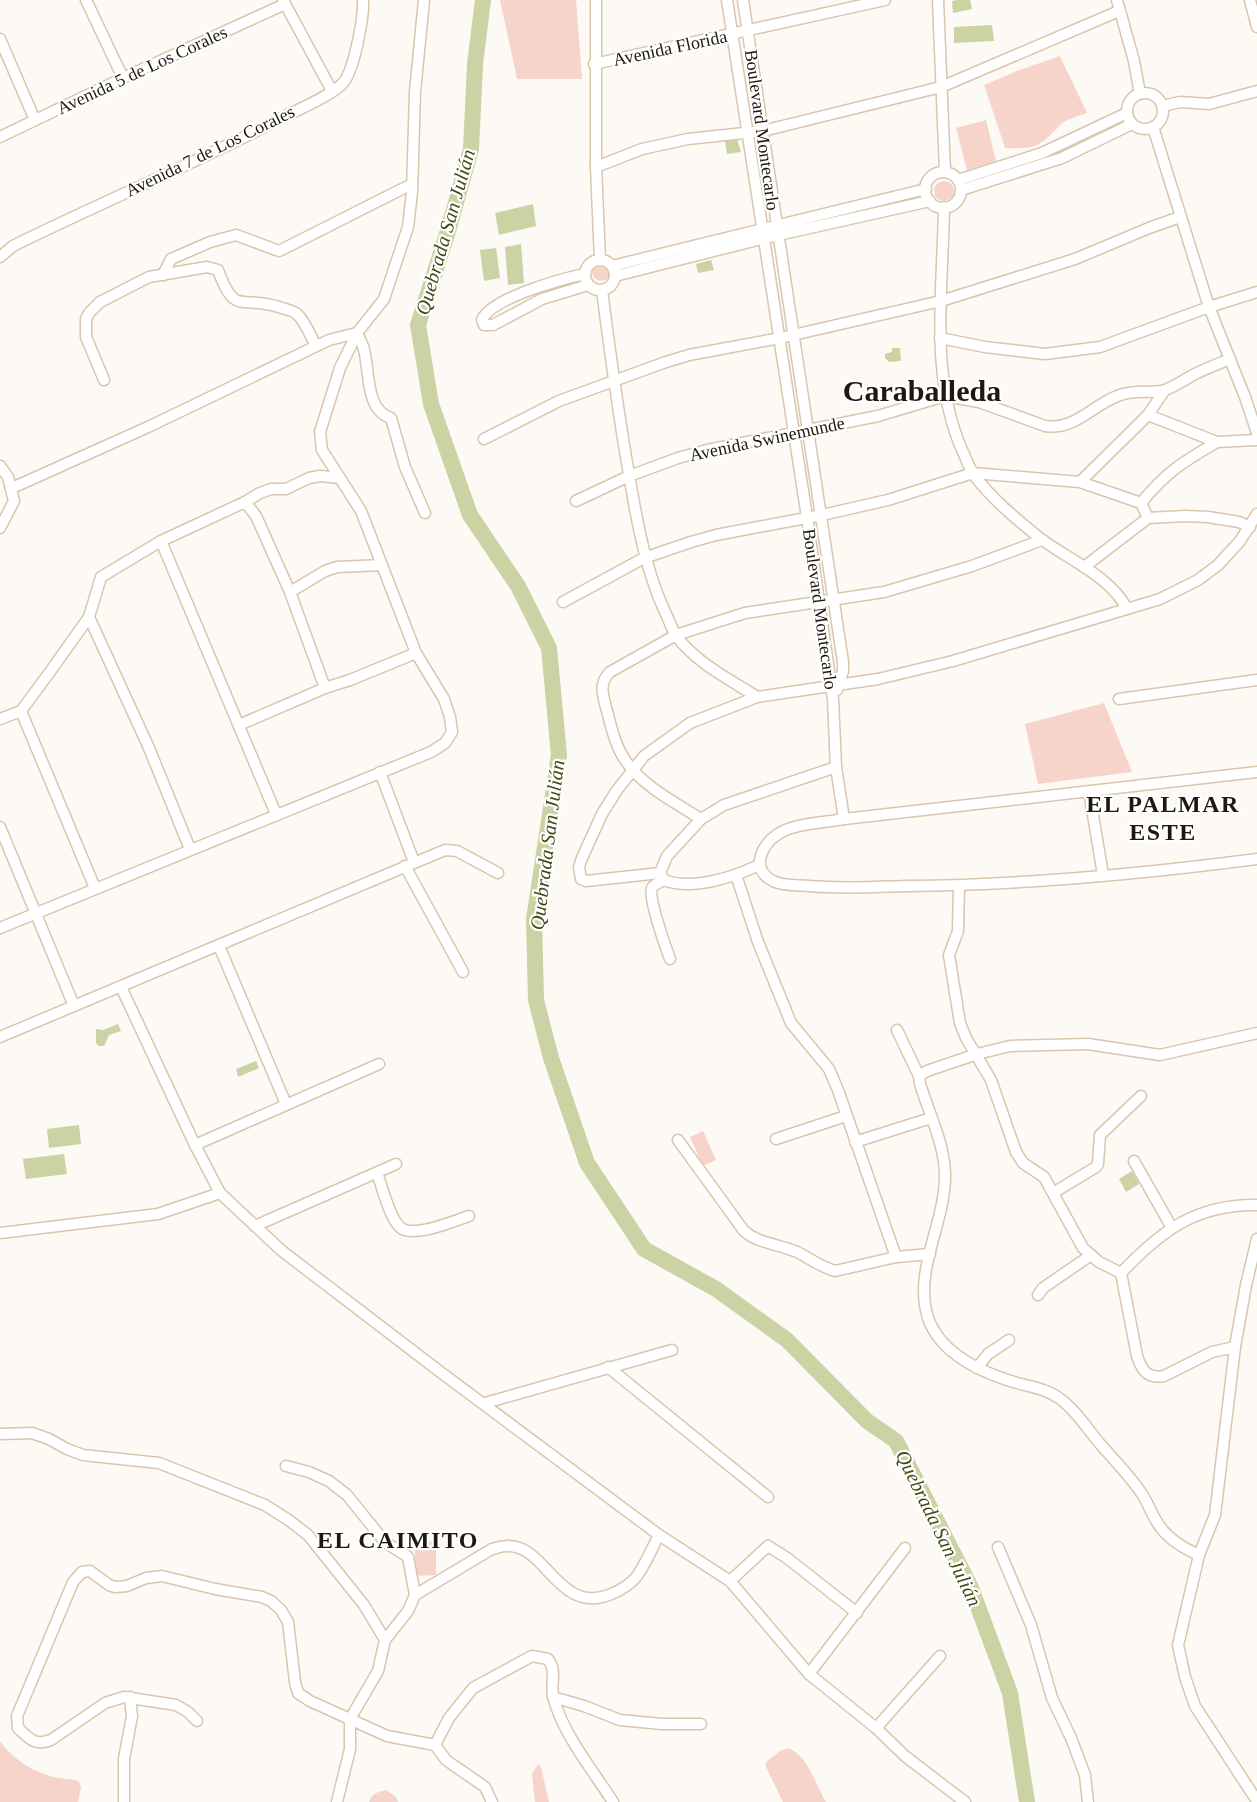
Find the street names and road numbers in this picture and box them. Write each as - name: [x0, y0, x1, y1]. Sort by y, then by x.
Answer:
- street label: Avenida 5 de Los Corales: [54, 22, 230, 118]
- street label: Avenida Florida: [611, 26, 729, 70]
- street label: Boulevard Montecarlo: [741, 48, 783, 212]
- street label: Avenida 7 de Los Corales: [122, 101, 298, 201]
- street label: Avenida Swinemunde: [688, 413, 846, 465]
- street label: Boulevard Montecarlo: [799, 527, 841, 691]

